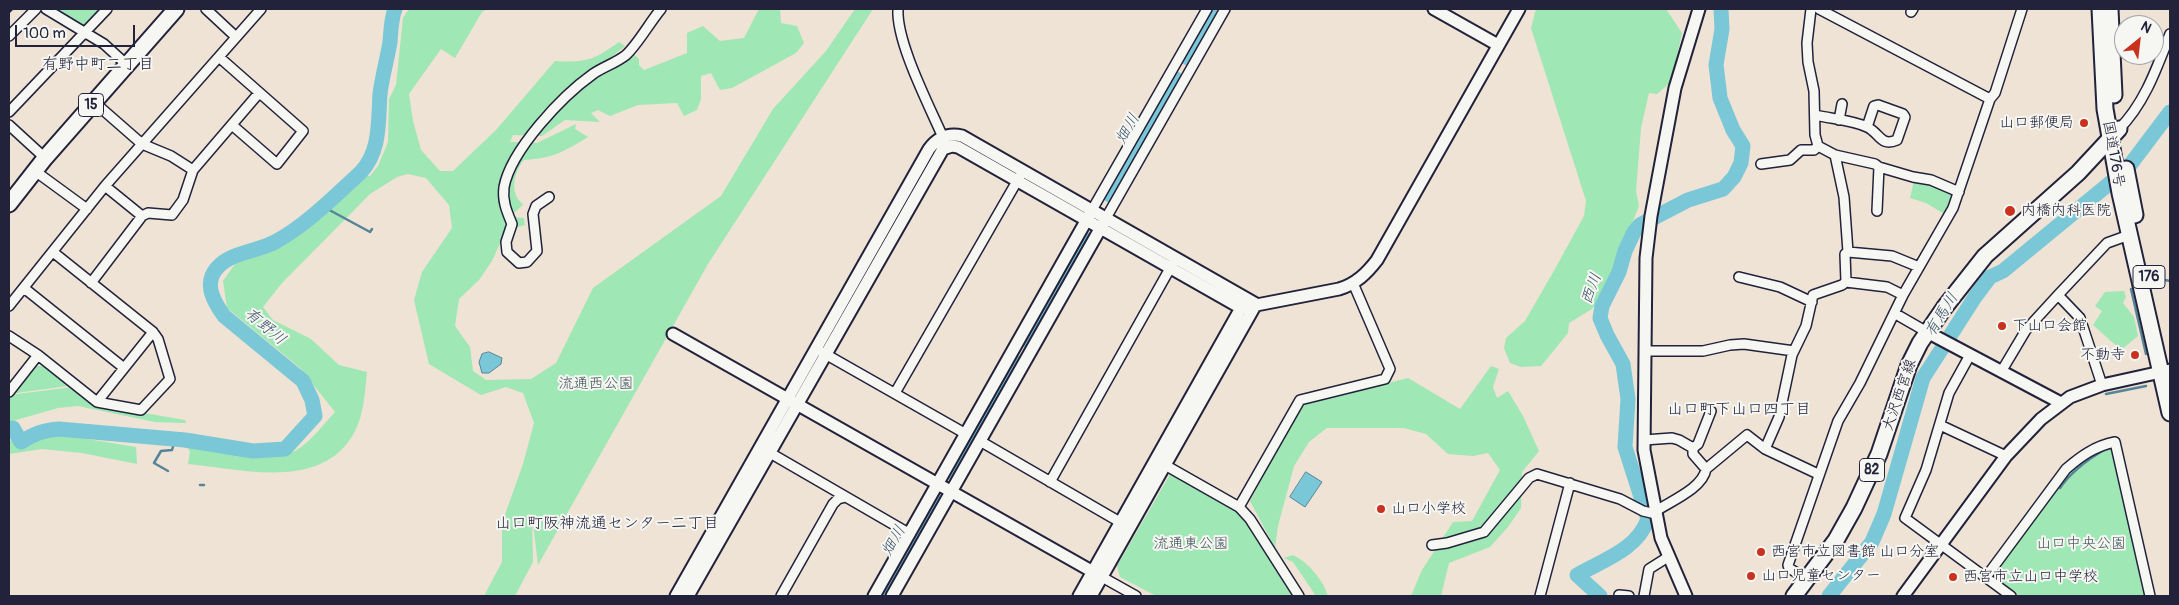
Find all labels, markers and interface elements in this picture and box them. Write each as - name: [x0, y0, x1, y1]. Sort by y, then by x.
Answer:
- scale bar: [18, 15, 138, 47]
- north arrow: [2114, 15, 2164, 65]
- text: N: [2138, 18, 2154, 37]
- text: 100 m: [23, 24, 66, 43]
- district label: 有野中町二丁目: [42, 55, 154, 75]
- road number: 15: [78, 94, 104, 116]
- water label: 畑川: [1112, 110, 1144, 148]
- place label: 山口郵便局: [1999, 114, 2074, 132]
- marker: 山口郵便局: [2078, 117, 2090, 129]
- street label: 国道176号: [2098, 119, 2128, 189]
- place label: 内橋内科医院: [2021, 202, 2111, 220]
- marker: 内橋内科医院: [2003, 204, 2017, 218]
- road number: 176: [2133, 266, 2165, 288]
- water label: 西川: [1578, 271, 1606, 307]
- water label: 有馬川: [1921, 290, 1963, 340]
- water label: 有野川: [240, 304, 290, 350]
- place label: 下山口会館: [2012, 317, 2087, 335]
- marker: 下山口会館: [1996, 320, 2008, 332]
- place label: 不動寺: [2080, 346, 2125, 364]
- marker: 不動寺: [2129, 349, 2141, 361]
- street label: 大沢西宮線: [1879, 357, 1921, 433]
- park label: 流通西公園: [559, 375, 633, 393]
- district label: 山口町下山口四丁目: [1667, 400, 1811, 420]
- road number: 82: [1860, 458, 1884, 482]
- place label: 山口小学校: [1391, 500, 1466, 518]
- marker: 山口小学校: [1375, 503, 1387, 515]
- district label: 山口町阪神流通センター二丁目: [495, 514, 719, 534]
- water label: 畑川: [878, 522, 910, 560]
- park label: 流通東公園: [1154, 535, 1228, 553]
- park label: 山口中央公園: [2036, 535, 2126, 553]
- place label: 西宮市立図書館 山口分室: [1771, 543, 1939, 561]
- marker: 西宮市立図書館 山口分室: [1755, 546, 1767, 558]
- place label: 山口児童センター: [1761, 567, 1881, 585]
- place label: 西宮市立山口中学校: [1963, 568, 2098, 586]
- marker: 山口児童センター: [1745, 570, 1757, 582]
- marker: 西宮市立山口中学校: [1947, 571, 1959, 583]

